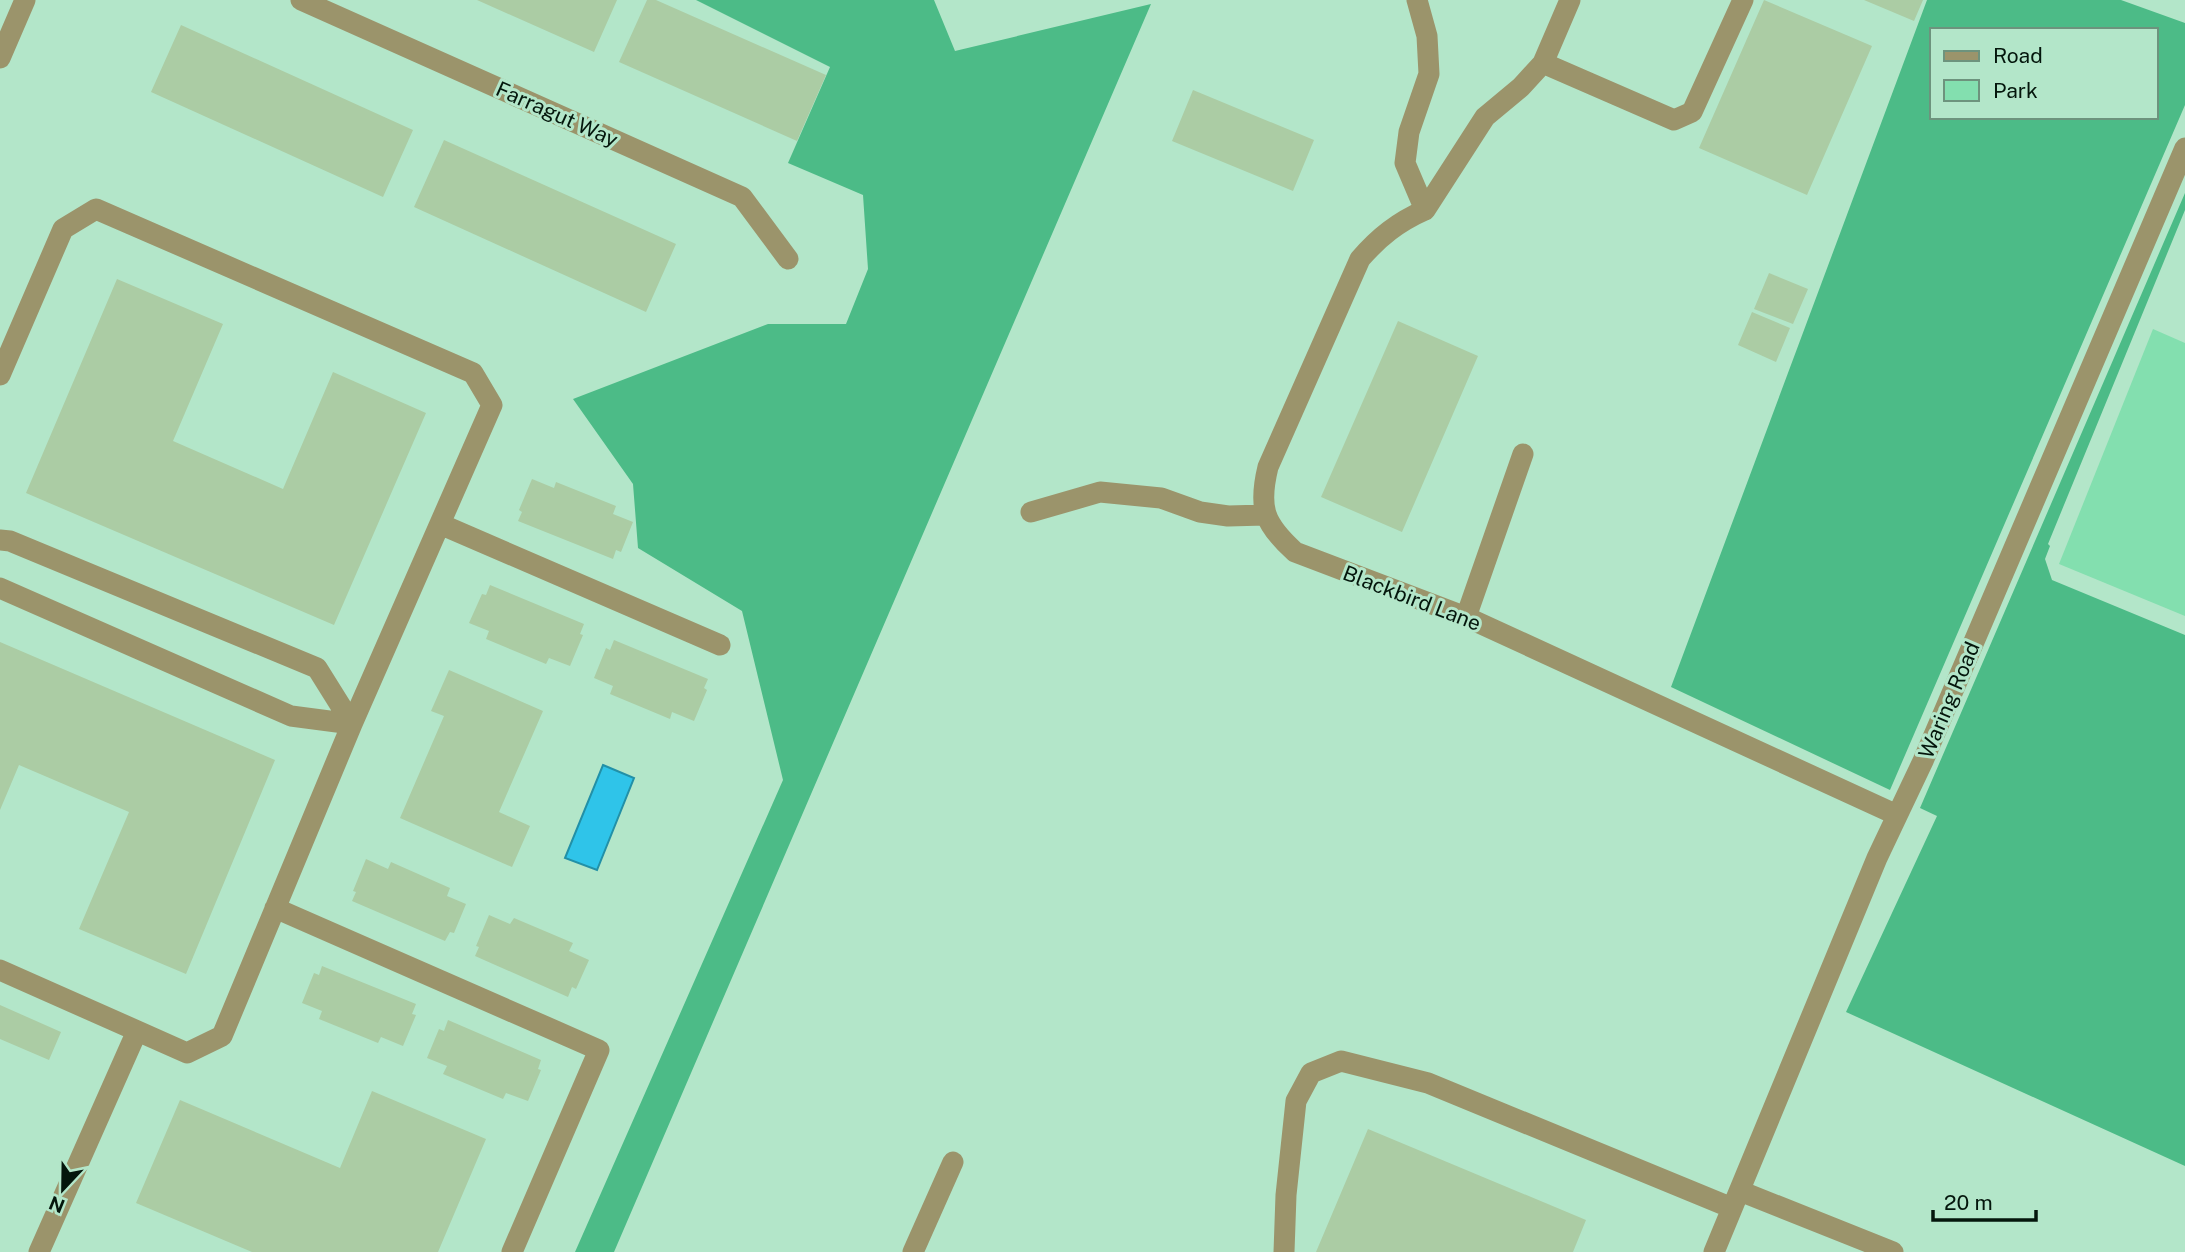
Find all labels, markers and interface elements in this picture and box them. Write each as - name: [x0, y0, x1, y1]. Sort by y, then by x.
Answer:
- legend: [1930, 28, 2157, 119]
- text: Road: [1993, 43, 2043, 68]
- street label: Farragut Way: [492, 76, 622, 152]
- text: Park: [1993, 78, 2038, 103]
- street label: Blackbird Lane: [1339, 560, 1485, 636]
- street label: Waring Road: [1913, 638, 1985, 762]
- north arrow: [28, 1154, 98, 1224]
- scale bar: [1933, 1178, 2036, 1222]
- text: 20 m: [1944, 1190, 1993, 1215]
- text: N: [46, 1192, 68, 1218]

